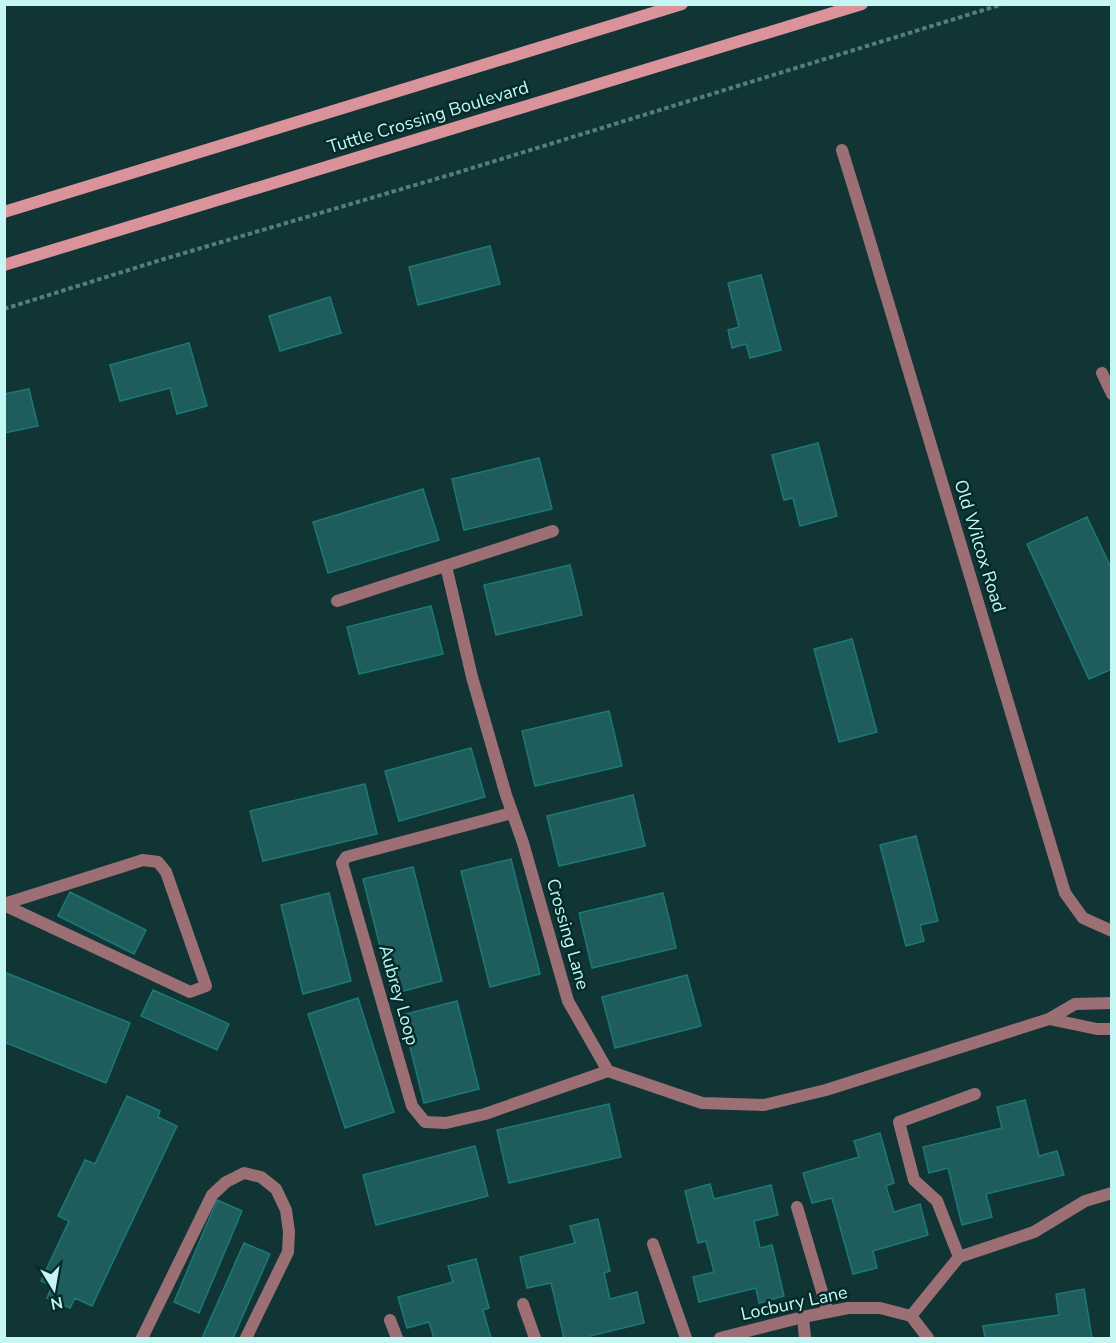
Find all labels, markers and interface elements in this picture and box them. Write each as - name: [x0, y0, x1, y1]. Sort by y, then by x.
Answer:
- street label: Tuttle Crossing Boulevard: [324, 75, 532, 159]
- street label: Old Wilcox Road: [948, 477, 1012, 615]
- street label: Crossing Lane: [541, 876, 595, 992]
- street label: Aubrey Loop: [373, 942, 425, 1048]
- north arrow: [24, 1259, 84, 1319]
- street label: Locbury Lane: [738, 1280, 850, 1326]
- text: N: [49, 1291, 65, 1315]

